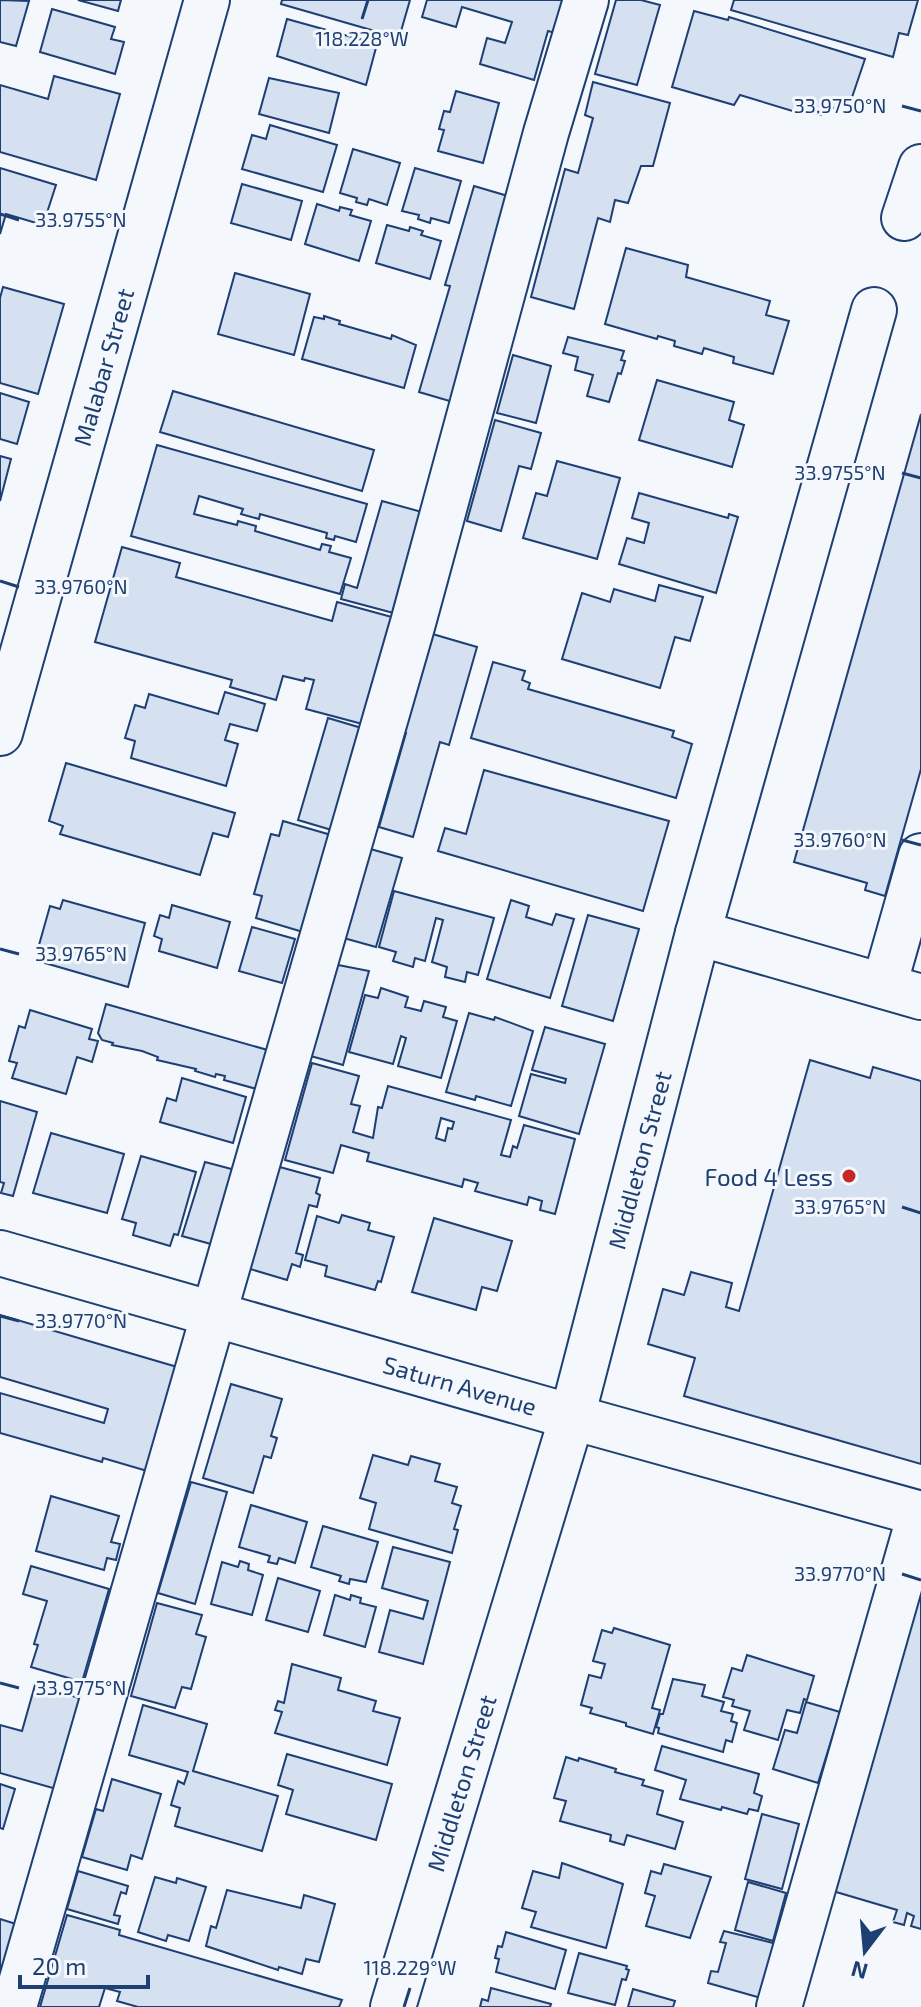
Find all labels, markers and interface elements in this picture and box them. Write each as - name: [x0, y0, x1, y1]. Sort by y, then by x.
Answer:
- text: 118.228°W: [315, 26, 409, 50]
- text: 33.9750°N: [794, 93, 886, 117]
- text: 33.9755°N: [35, 207, 127, 231]
- street label: Malabar Street: [67, 285, 139, 449]
- text: 33.9755°N: [794, 460, 886, 484]
- text: 33.9760°N: [34, 574, 128, 598]
- text: 33.9760°N: [793, 827, 887, 851]
- text: 33.9765°N: [35, 941, 127, 965]
- street label: Middleton Street: [601, 1068, 677, 1252]
- place label: Food 4 Less: [704, 1162, 833, 1191]
- marker: Food 4 Less: [840, 1167, 858, 1185]
- text: 33.9765°N: [794, 1194, 886, 1218]
- text: 33.9770°N: [35, 1308, 127, 1332]
- street label: Saturn Avenue: [380, 1349, 540, 1421]
- text: 33.9770°N: [794, 1561, 886, 1585]
- text: 33.9775°N: [36, 1675, 126, 1699]
- street label: Middleton Street: [420, 1691, 502, 1875]
- north arrow: [825, 1911, 905, 1991]
- scale bar: [20, 1939, 148, 1989]
- text: 20 m: [32, 1951, 86, 1980]
- text: 118.229°W: [364, 1955, 456, 1979]
- text: N: [848, 1957, 870, 1986]

